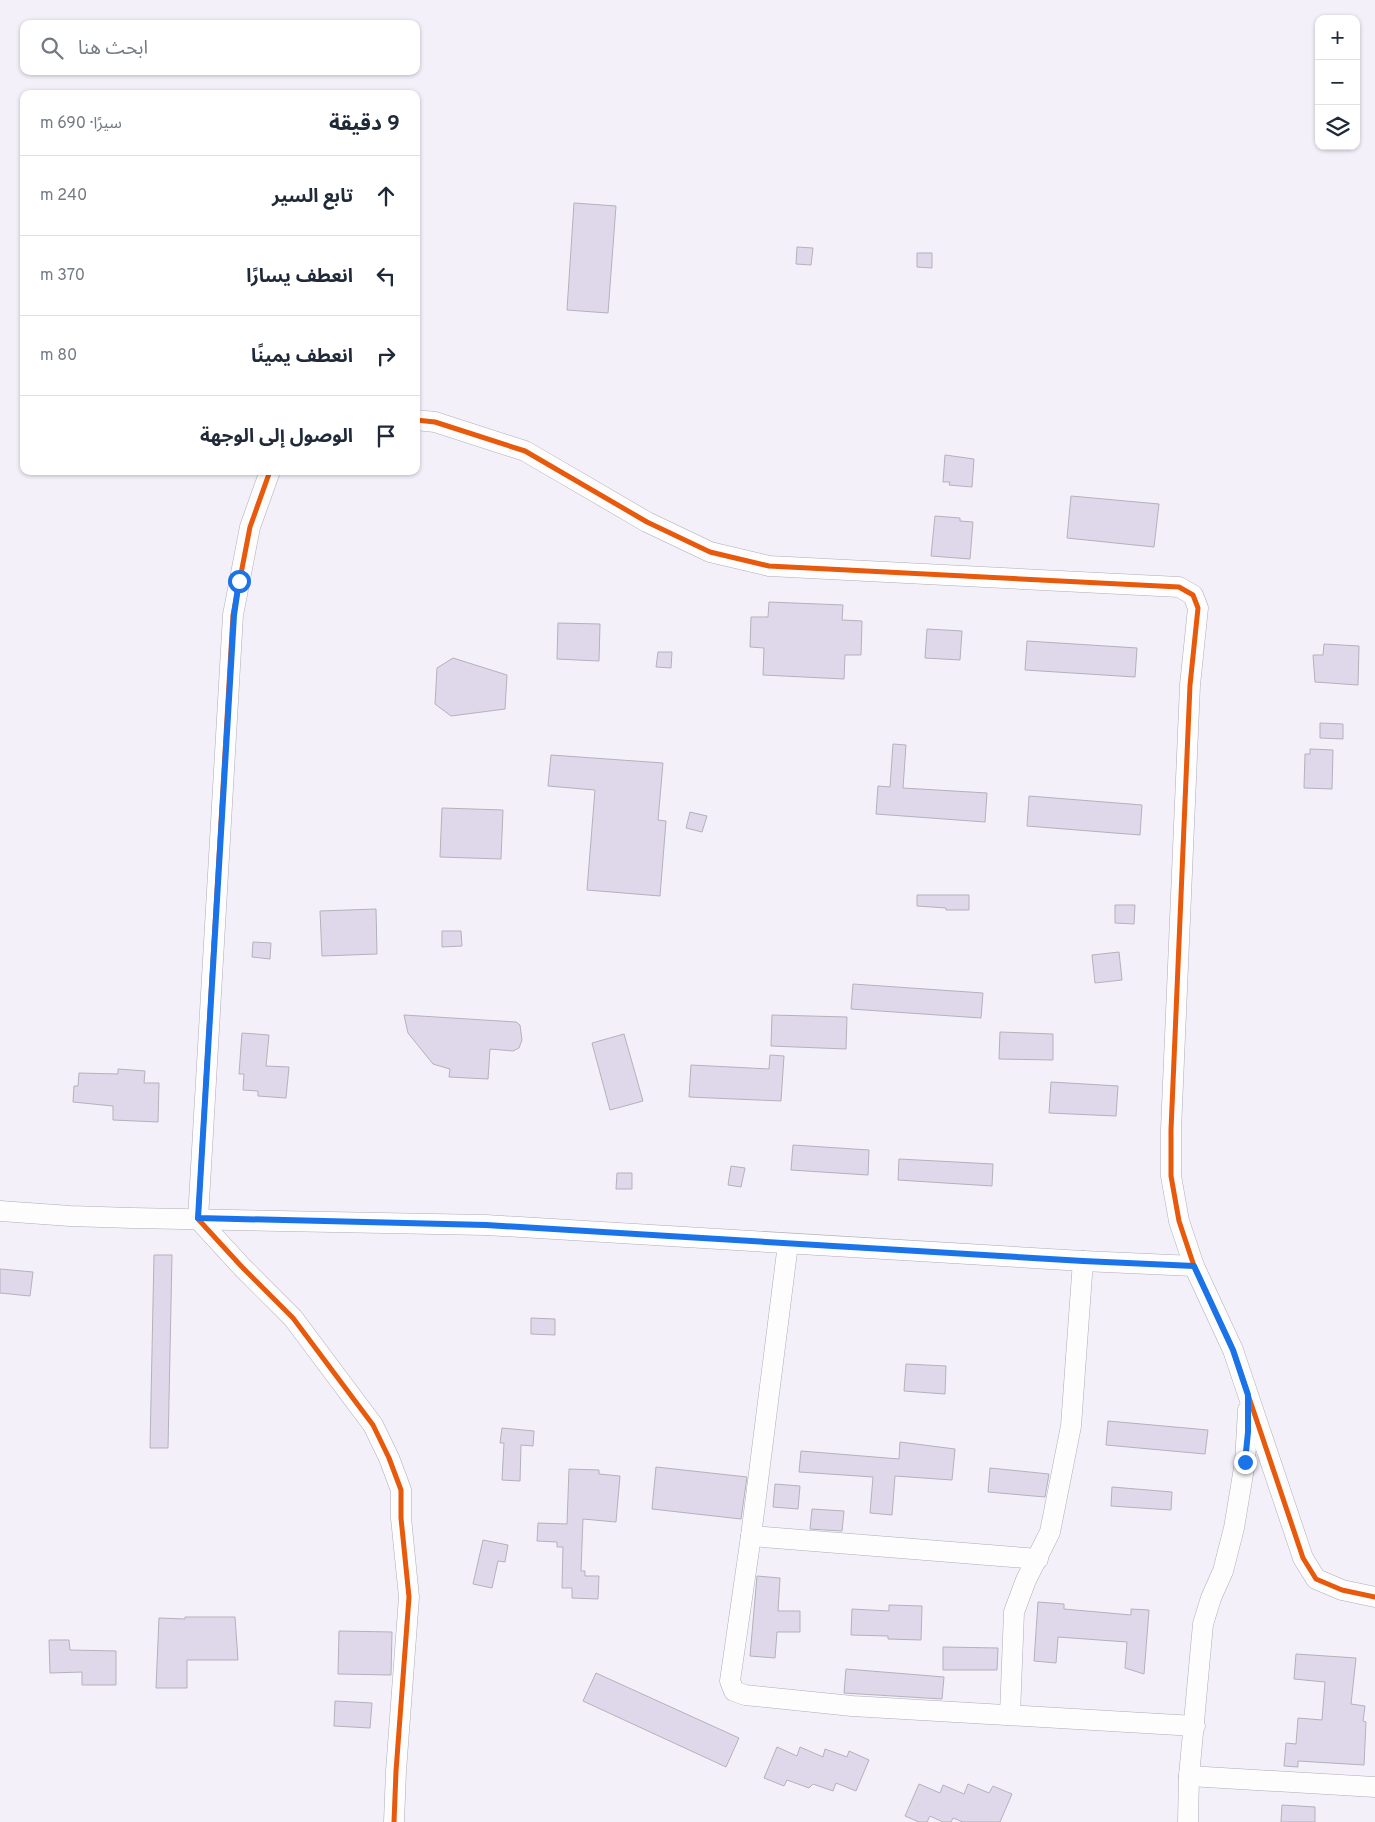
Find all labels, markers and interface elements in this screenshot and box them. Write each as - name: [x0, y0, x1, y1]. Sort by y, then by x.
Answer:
- map controls: [1315, 15, 1360, 150]
- button: +: [1315, 15, 1360, 60]
- search box: [20, 20, 420, 75]
- icon: search: [38, 34, 66, 62]
- text: ابحث هنا: [78, 37, 148, 61]
- button: −: [1315, 60, 1360, 105]
- button: layers: [1315, 105, 1360, 150]
- text: 9 دقيقة: [329, 111, 400, 138]
- text: سيرًا · 690 m: [40, 114, 122, 134]
- icon: ahead: [372, 182, 400, 210]
- text: تابع السير: [272, 185, 353, 209]
- text: 240 m: [40, 186, 87, 206]
- icon: left: [372, 262, 400, 290]
- text: انعطف يسارًا: [246, 265, 353, 289]
- text: 370 m: [40, 266, 85, 286]
- icon: right: [372, 342, 400, 370]
- text: انعطف يمينًا: [251, 345, 353, 369]
- text: 80 m: [40, 346, 77, 366]
- icon: arrive: [372, 422, 400, 450]
- text: الوصول إلى الوجهة: [200, 425, 353, 449]
- route start: [228, 570, 251, 593]
- route end: [1234, 1451, 1257, 1474]

